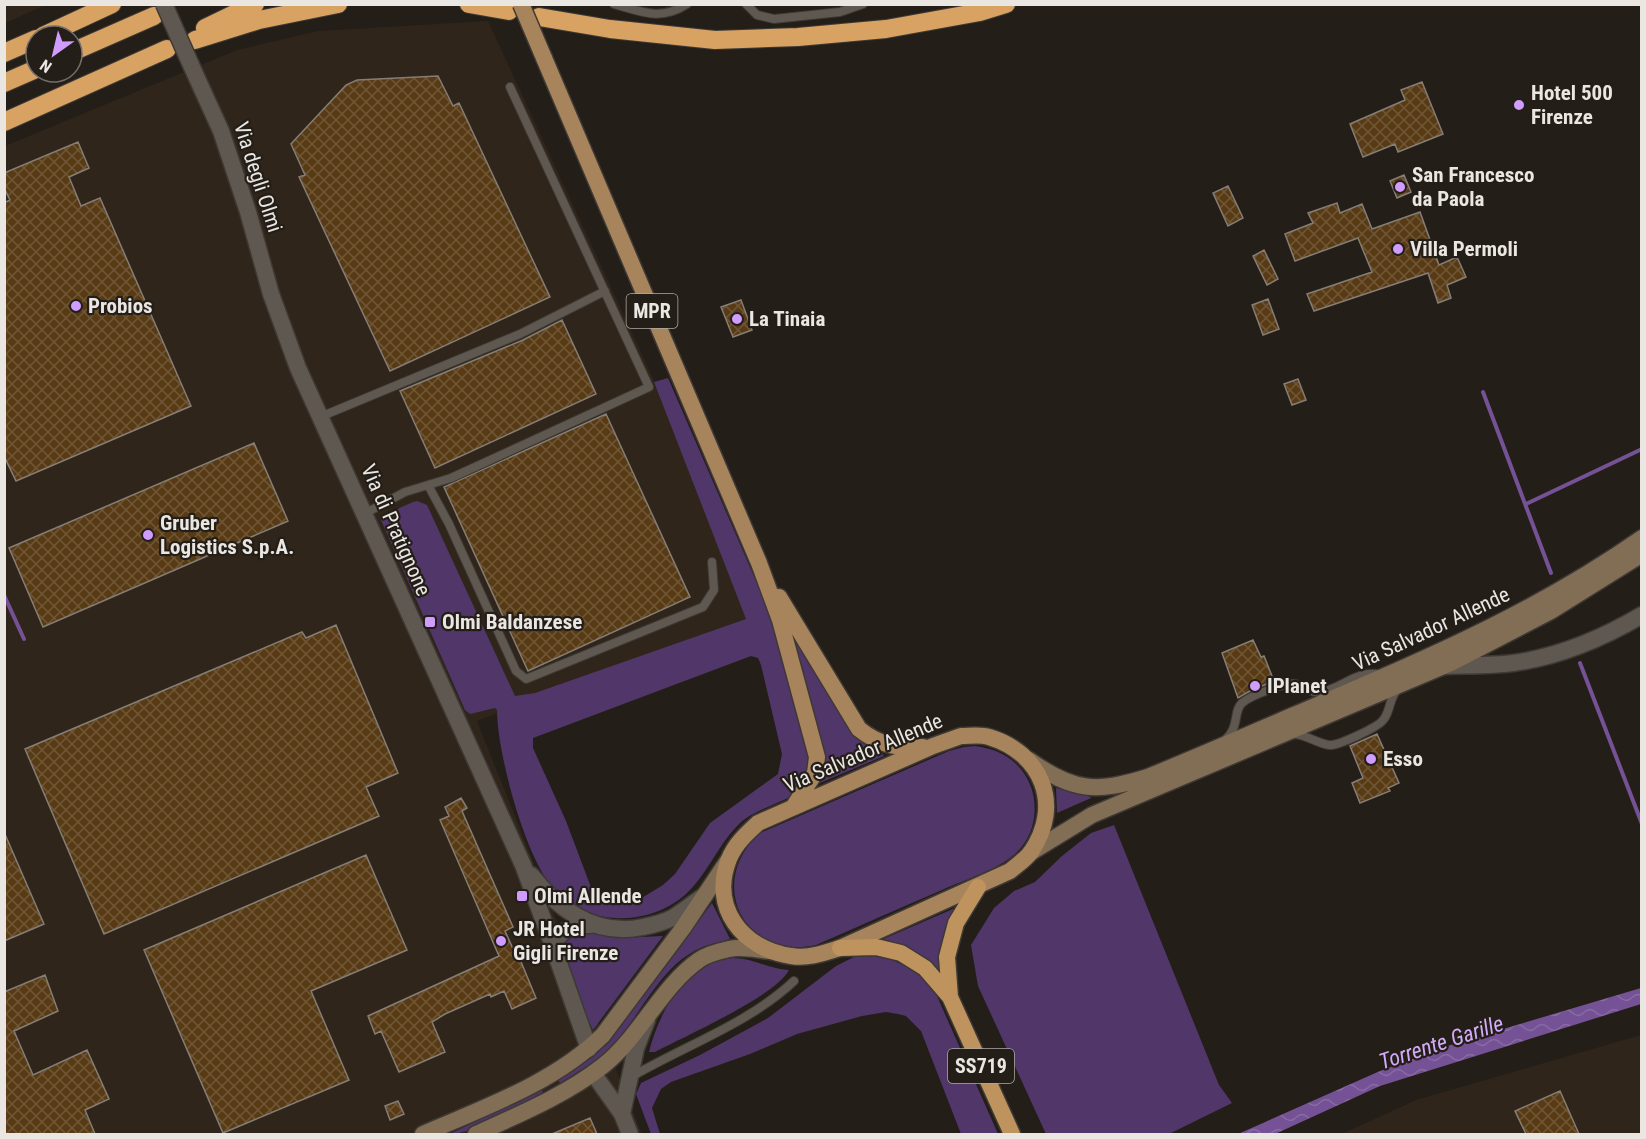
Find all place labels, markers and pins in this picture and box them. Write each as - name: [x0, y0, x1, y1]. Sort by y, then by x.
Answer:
- place label: Hotel 500 Firenze: [1531, 81, 1613, 129]
- marker: Hotel 500 Firenze: [1512, 98, 1526, 112]
- place label: San Francesco da Paola: [1412, 163, 1534, 211]
- marker: San Francesco da Paola: [1393, 180, 1407, 194]
- place label: Villa Permoli: [1410, 237, 1518, 261]
- marker: Villa Permoli: [1391, 242, 1405, 256]
- place label: Probios: [88, 294, 153, 318]
- marker: Probios: [69, 299, 83, 313]
- place label: La Tinaia: [749, 307, 825, 331]
- marker: La Tinaia: [730, 312, 744, 326]
- place label: Gruber Logistics S.p.A.: [160, 511, 294, 559]
- marker: Gruber Logistics S.p.A.: [141, 528, 155, 542]
- place label: Olmi Baldanzese: [442, 610, 582, 634]
- marker: Olmi Baldanzese: [423, 615, 437, 629]
- place label: IPlanet: [1267, 674, 1327, 698]
- marker: IPlanet: [1248, 679, 1262, 693]
- place label: Esso: [1383, 747, 1423, 771]
- marker: Esso: [1364, 752, 1378, 766]
- place label: Olmi Allende: [534, 884, 642, 908]
- marker: Olmi Allende: [515, 889, 529, 903]
- place label: JR Hotel Gigli Firenze: [513, 917, 618, 965]
- marker: JR Hotel Gigli Firenze: [494, 934, 508, 948]

